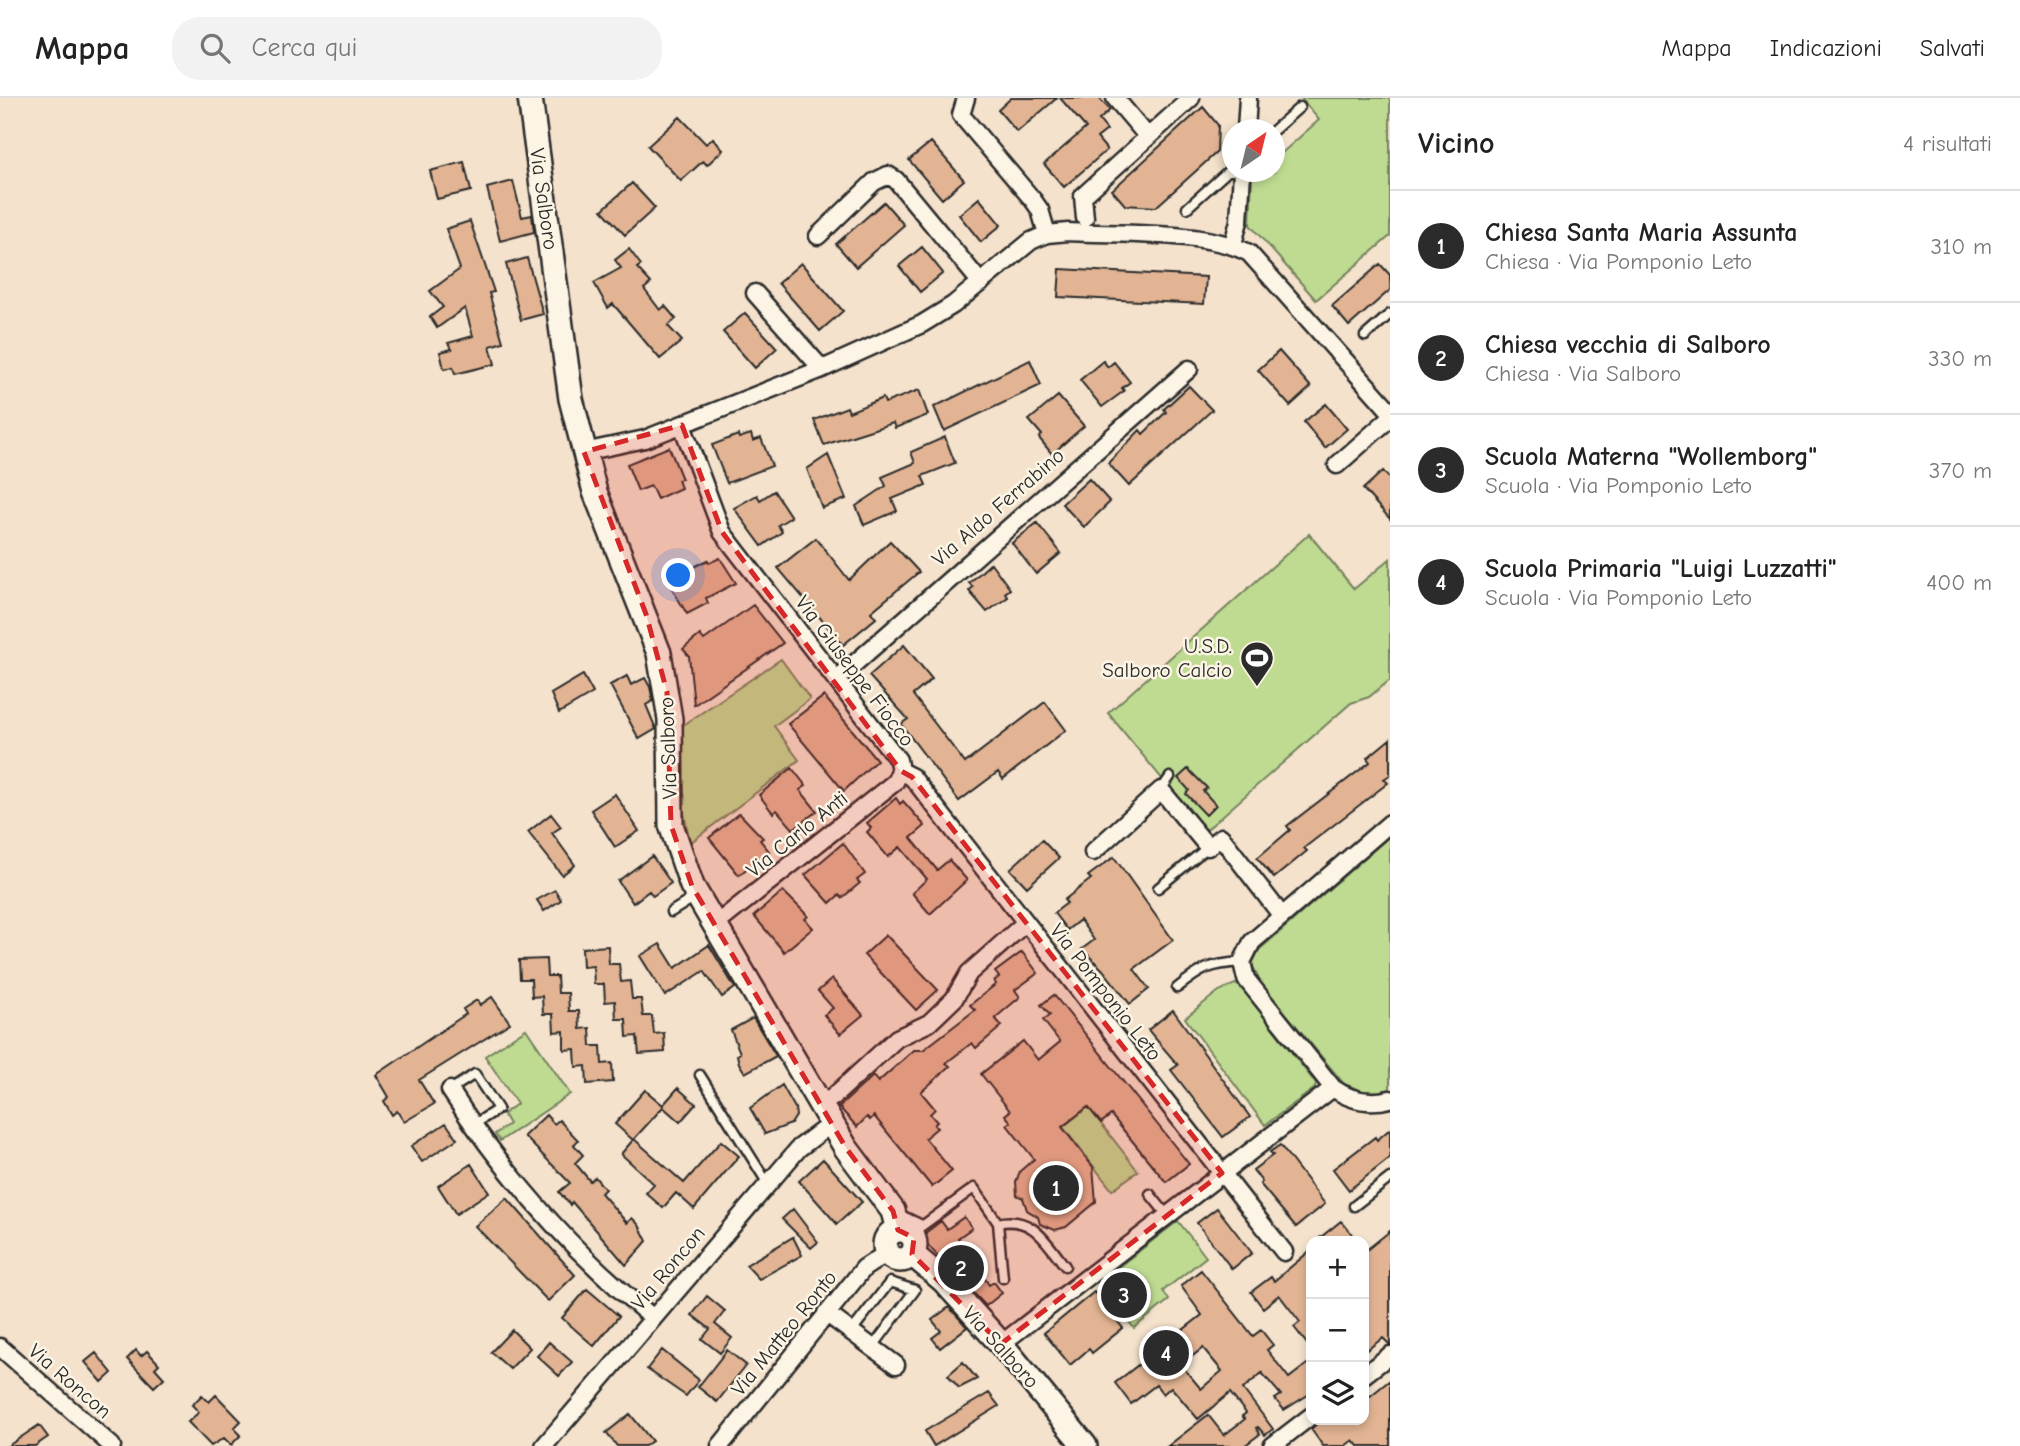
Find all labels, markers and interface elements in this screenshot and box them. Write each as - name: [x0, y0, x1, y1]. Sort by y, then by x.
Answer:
- search box: [172, 17, 662, 80]
- text: Mappa: [35, 29, 130, 67]
- icon: search: [196, 29, 234, 67]
- text: Cerca qui: [252, 33, 357, 63]
- text: Mappa: [1661, 34, 1732, 62]
- text: Indicazioni: [1770, 34, 1882, 62]
- text: Salvati: [1920, 34, 1985, 62]
- north arrow: [1222, 119, 1285, 182]
- text: Vicino: [1418, 126, 1495, 161]
- text: 4 risultati: [1903, 130, 1992, 157]
- street label: Via Salboro: [525, 147, 563, 251]
- text: Chiesa Santa Maria Assunta: [1485, 218, 1797, 248]
- text: 1: [1436, 233, 1446, 260]
- text: 310 m: [1931, 233, 1992, 260]
- text: Chiesa · Via Pomponio Leto: [1485, 248, 1752, 275]
- text: Chiesa vecchia di Salboro: [1485, 330, 1771, 360]
- text: 2: [1435, 345, 1447, 372]
- text: 330 m: [1928, 345, 1992, 372]
- text: Chiesa · Via Salboro: [1485, 360, 1681, 387]
- text: Scuola Materna "Wollemborg": [1485, 442, 1817, 472]
- street label: Via Aldo Ferrabino: [927, 443, 1069, 571]
- text: 3: [1435, 457, 1447, 484]
- text: 370 m: [1929, 457, 1992, 484]
- text: Scuola · Via Pomponio Leto: [1485, 472, 1752, 499]
- text: Scuola Primaria "Luigi Luzzatti": [1485, 554, 1836, 584]
- your location: [661, 558, 695, 592]
- text: 4: [1436, 569, 1446, 596]
- text: 400 m: [1926, 569, 1992, 596]
- text: Scuola · Via Pomponio Leto: [1485, 584, 1752, 611]
- street label: Via Giuseppe Fiocco: [790, 591, 920, 751]
- place label: U.S.D. Salboro Calcio: [1102, 634, 1232, 682]
- sports icon: U.S.D. Salboro Calcio: [1238, 639, 1276, 688]
- street label: Via Salboro: [654, 696, 682, 800]
- street label: Via Carlo Anti: [742, 786, 852, 882]
- street label: Via Pomponio Leto: [1045, 919, 1167, 1065]
- pin: 1: [1033, 1162, 1079, 1214]
- street label: Via Roncon: [626, 1221, 710, 1315]
- map controls: [1306, 1236, 1369, 1425]
- button: +: [1306, 1236, 1369, 1299]
- pin: 2: [938, 1242, 984, 1294]
- street label: Via Matteo Ronto: [726, 1266, 842, 1400]
- pin: 3: [1101, 1269, 1147, 1321]
- button: −: [1306, 1299, 1369, 1362]
- street label: Via Salboro: [958, 1301, 1044, 1393]
- pin: 4: [1143, 1327, 1189, 1379]
- street label: Via Roncon: [24, 1339, 116, 1423]
- button: layers: [1306, 1362, 1369, 1425]

